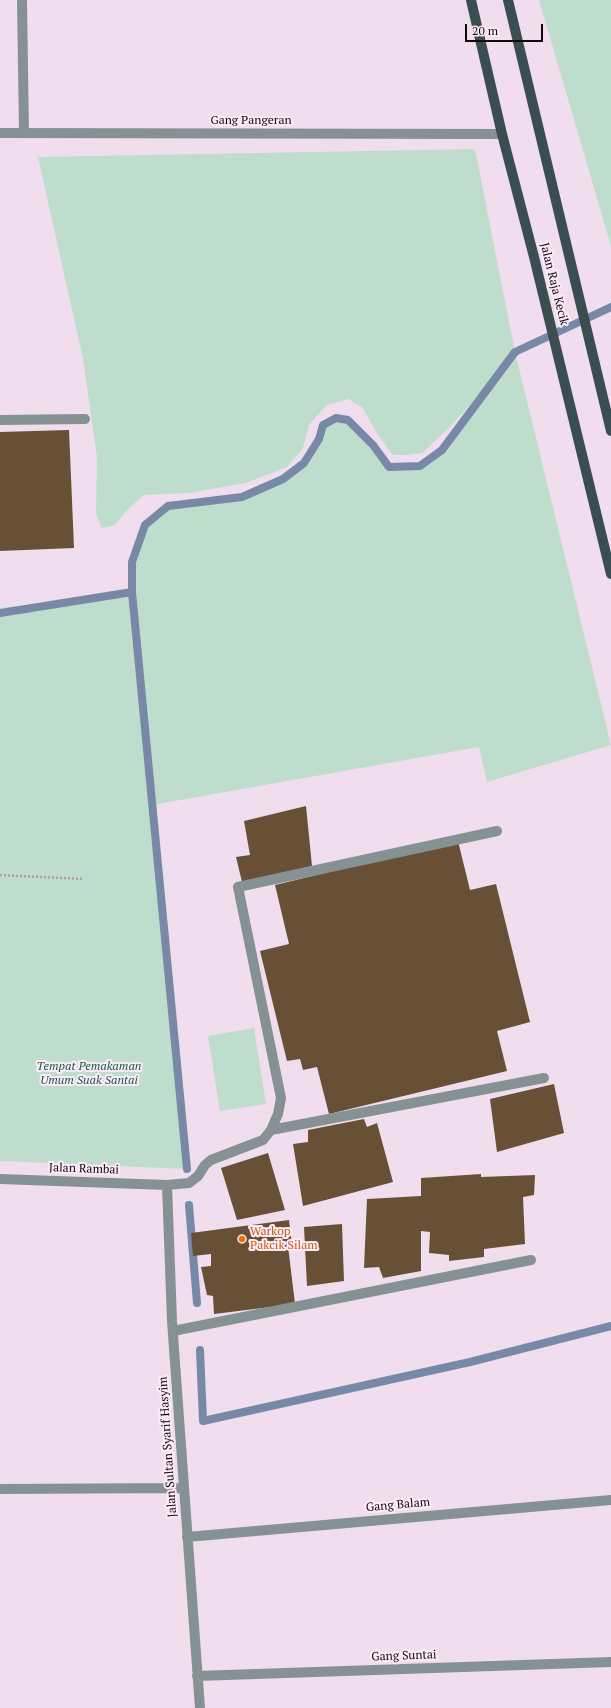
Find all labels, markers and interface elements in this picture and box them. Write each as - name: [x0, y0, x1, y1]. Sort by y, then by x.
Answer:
- scale bar: [467, 16, 545, 42]
- text: 20 m: [472, 23, 498, 38]
- street label: Gang Pangeran: [210, 114, 292, 128]
- street label: Jalan Raja Kecik: [537, 241, 571, 327]
- park label: Tempat Pemakaman Umum Suak Santai: [37, 1060, 141, 1088]
- street label: Jalan Rambai: [49, 1161, 119, 1177]
- place label: Warkop Pakcik Silam: [250, 1225, 318, 1253]
- marker: Warkop Pakcik Silam: [237, 1234, 247, 1244]
- street label: Jalan Sultan Syarif Hasyim: [156, 1376, 180, 1518]
- street label: Gang Balam: [365, 1495, 431, 1515]
- street label: Gang Suntai: [371, 1648, 437, 1664]

